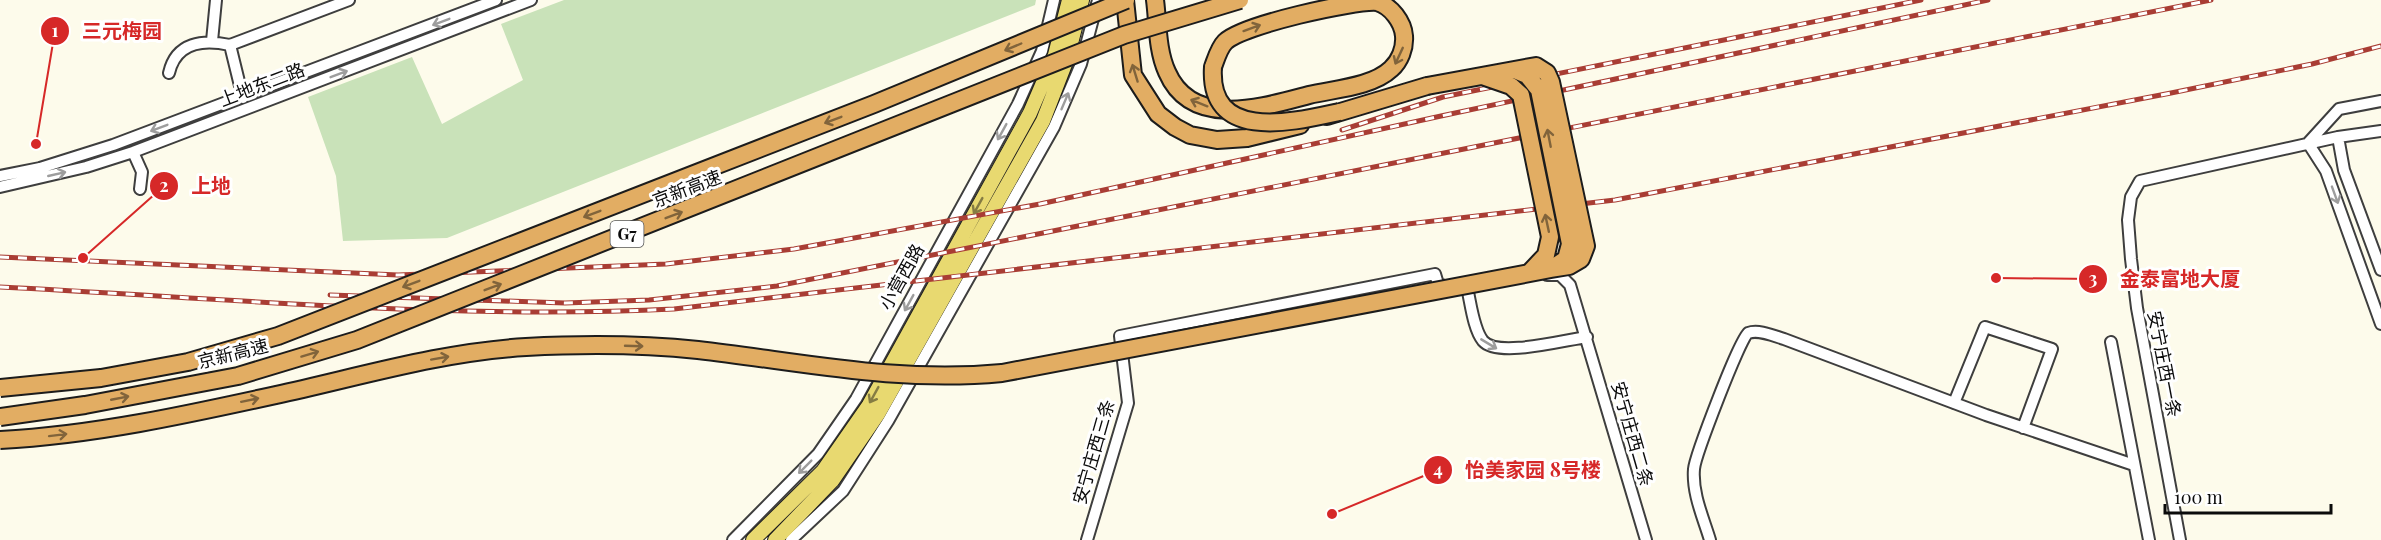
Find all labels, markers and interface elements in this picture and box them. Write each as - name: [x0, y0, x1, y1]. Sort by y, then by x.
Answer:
- callout: 三元梅园: [40, 12, 174, 50]
- text: 三元梅园: [82, 16, 162, 43]
- one-way arrow: [432, 17, 451, 28]
- text: 1: [52, 18, 59, 42]
- one-way arrow: [1242, 21, 1261, 32]
- one-way arrow: [1005, 42, 1023, 53]
- one-way arrow: [1393, 46, 1405, 64]
- street label: 上地东二路: [215, 57, 308, 111]
- one-way arrow: [1129, 64, 1140, 83]
- one-way arrow: [329, 68, 348, 79]
- one-way arrow: [1060, 92, 1071, 111]
- one-way arrow: [1190, 97, 1208, 108]
- one-way arrow: [824, 116, 843, 127]
- one-way arrow: [150, 123, 169, 134]
- one-way arrow: [996, 123, 1008, 140]
- one-way arrow: [1543, 128, 1554, 148]
- street label: 京新高速: [649, 164, 725, 212]
- callout: 上地: [149, 167, 243, 205]
- one-way arrow: [47, 168, 66, 179]
- text: 上地: [191, 171, 231, 198]
- text: 2: [159, 173, 169, 197]
- one-way arrow: [2330, 185, 2341, 204]
- one-way arrow: [972, 197, 983, 215]
- one-way arrow: [584, 209, 602, 220]
- one-way arrow: [664, 209, 683, 220]
- one-way arrow: [1541, 214, 1552, 233]
- road number: G7: [610, 221, 644, 247]
- street label: 小营西路: [873, 239, 929, 314]
- callout: 金泰富地大厦: [2078, 260, 2252, 298]
- text: 金泰富地大厦: [2120, 264, 2240, 291]
- text: 3: [2089, 266, 2098, 290]
- one-way arrow: [402, 280, 420, 291]
- one-way arrow: [483, 281, 501, 292]
- one-way arrow: [903, 294, 915, 311]
- street label: 安宁庄西一条: [2143, 309, 2187, 419]
- street label: 京新高速: [195, 333, 271, 373]
- one-way arrow: [1481, 337, 1498, 350]
- one-way arrow: [624, 341, 644, 352]
- one-way arrow: [300, 348, 319, 359]
- one-way arrow: [430, 352, 449, 363]
- street label: 安宁庄西二条: [1607, 379, 1659, 489]
- one-way arrow: [868, 386, 879, 404]
- one-way arrow: [110, 392, 129, 403]
- one-way arrow: [240, 394, 259, 405]
- street label: 安宁庄西三条: [1067, 397, 1119, 507]
- one-way arrow: [48, 429, 68, 440]
- callout: 怡美家园 8号楼: [1423, 451, 1613, 489]
- text: 怡美家园 8号楼: [1465, 455, 1601, 482]
- text: 4: [1433, 457, 1443, 481]
- one-way arrow: [798, 460, 812, 475]
- scale bar: [2165, 477, 2332, 515]
- text: 100 m: [2174, 485, 2223, 509]

